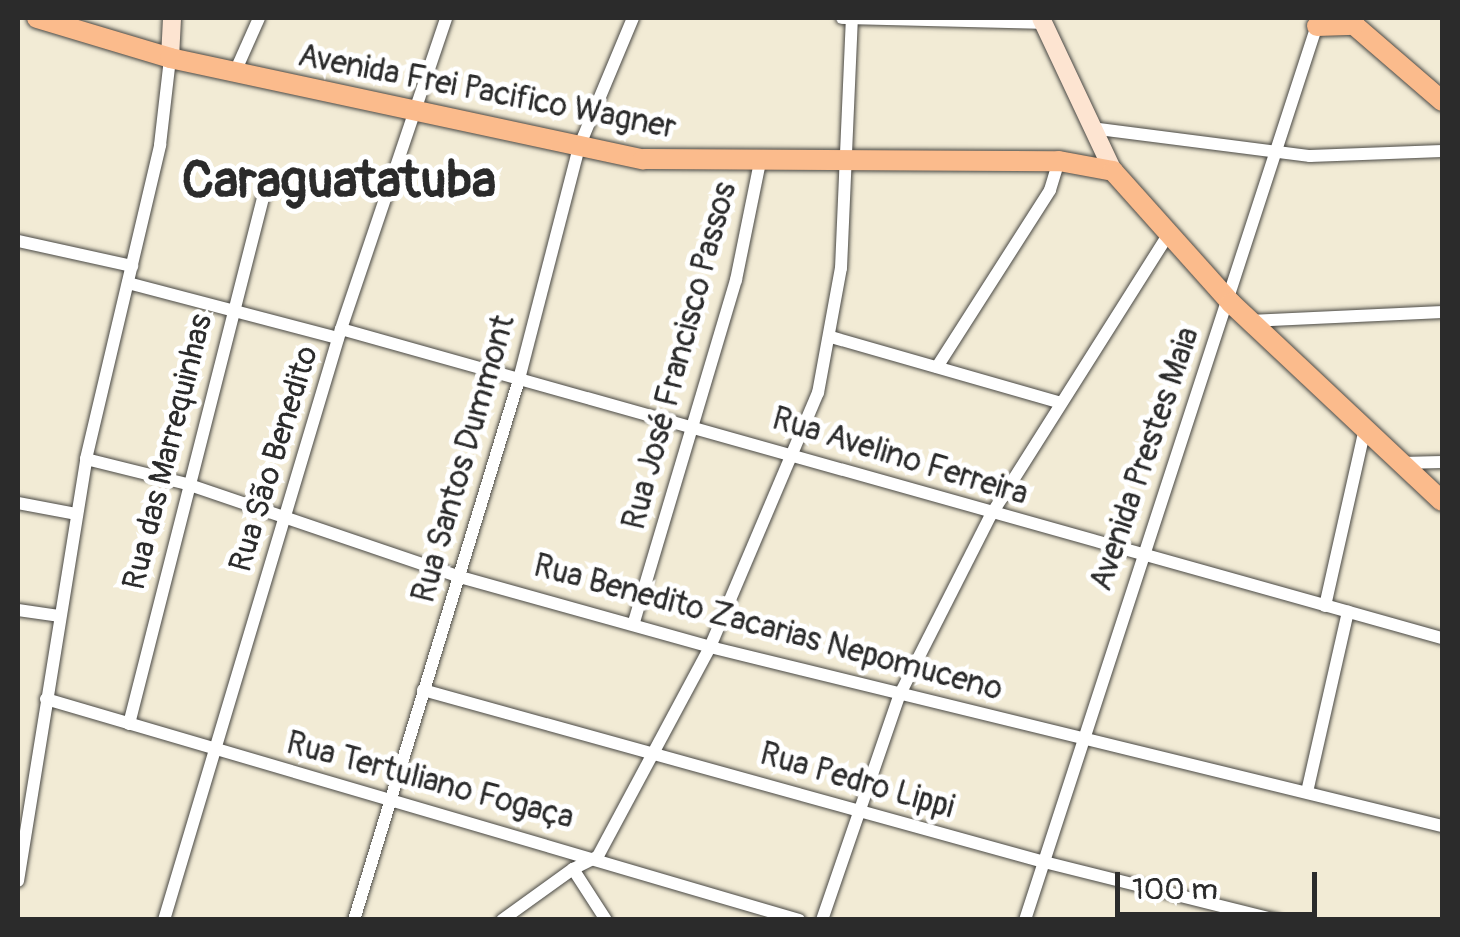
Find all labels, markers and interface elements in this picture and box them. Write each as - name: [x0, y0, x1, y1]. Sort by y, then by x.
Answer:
- street label: Avenida Frei Pacifico Wagner: [295, 37, 679, 147]
- district label: Caraguatatuba: [182, 150, 496, 212]
- street label: Rua José Francisco Passos: [615, 178, 745, 534]
- street label: Rua das Marrequinhas: [115, 310, 221, 594]
- street label: Rua Santos Dummont: [405, 311, 523, 607]
- street label: Avenida Prestes Maia: [1082, 322, 1208, 596]
- street label: Rua São Benedito: [221, 341, 327, 577]
- street label: Rua Avelino Ferreira: [767, 400, 1033, 514]
- street label: Rua Benedito Zacarias Nepomuceno: [529, 547, 1007, 709]
- street label: Rua Tertuliano Fogaça: [282, 724, 578, 838]
- street label: Rua Pedro Lippi: [756, 735, 958, 827]
- scale bar: [1120, 852, 1322, 914]
- text: 100 m: [1132, 871, 1218, 908]

